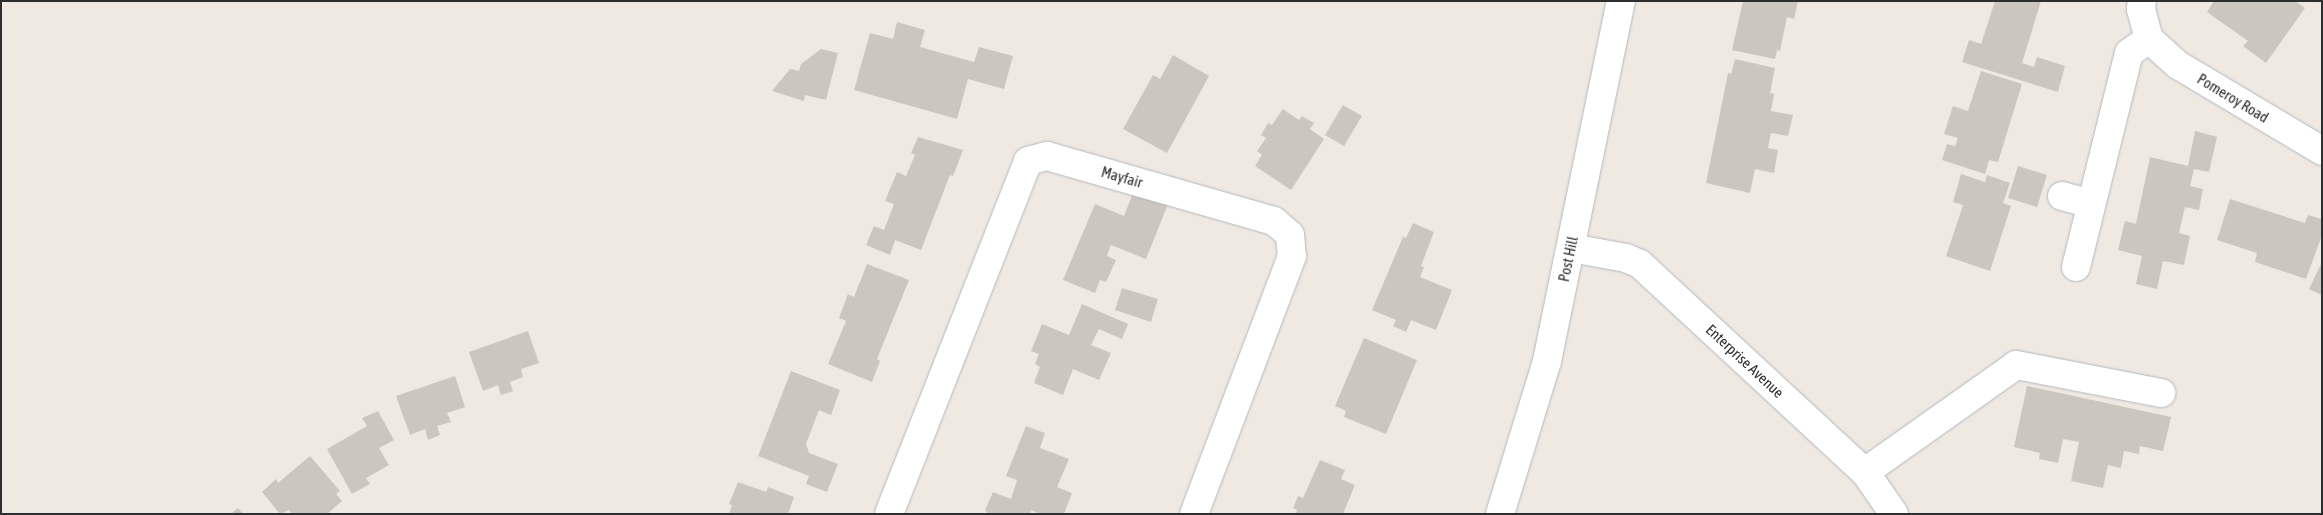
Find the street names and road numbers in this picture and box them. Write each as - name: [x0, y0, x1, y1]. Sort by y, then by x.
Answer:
- street label: Pomeroy Road: [2194, 70, 2272, 126]
- street label: Mayfair: [1099, 163, 1145, 191]
- street label: Post Hill: [1554, 235, 1582, 283]
- street label: Enterprise Avenue: [1702, 320, 1788, 402]

